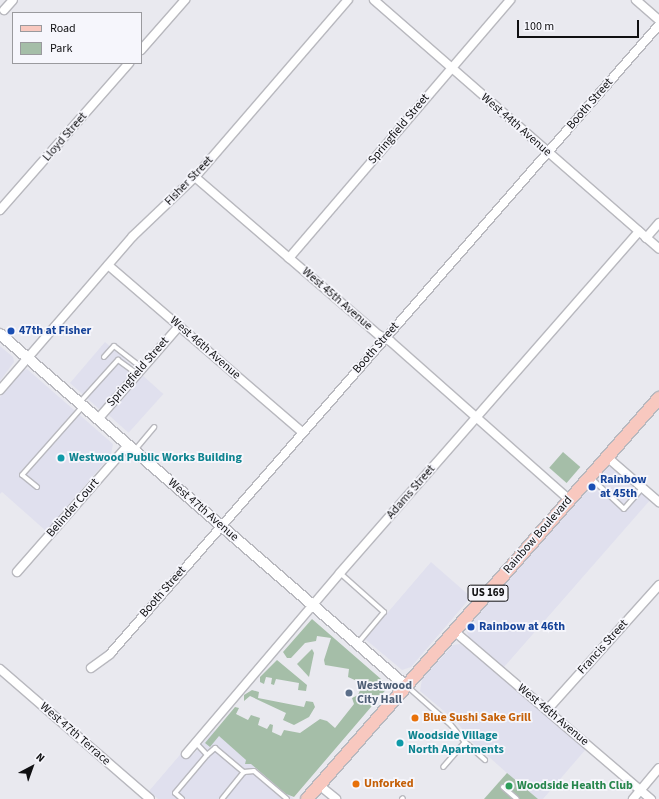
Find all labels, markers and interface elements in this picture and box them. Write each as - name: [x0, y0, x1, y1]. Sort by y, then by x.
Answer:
- legend: [12, 12, 142, 64]
- scale bar: [519, 12, 641, 38]
- text: 100 m: [524, 18, 554, 35]
- text: Road: [50, 20, 76, 37]
- text: Park: [50, 40, 72, 57]
- street label: Booth Street: [564, 76, 616, 132]
- street label: Springfield Street: [365, 91, 433, 167]
- street label: West 44th Avenue: [478, 91, 554, 159]
- street label: Lloyd Street: [40, 110, 90, 164]
- street label: Fisher Street: [162, 153, 216, 209]
- street label: West 45th Avenue: [299, 265, 375, 333]
- street label: West 46th Avenue: [167, 314, 243, 382]
- street label: Booth Street: [350, 320, 402, 376]
- place label: 47th at Fisher: [19, 324, 91, 338]
- marker: 47th at Fisher: [6, 326, 16, 336]
- street label: Springfield Street: [104, 334, 172, 410]
- place label: Westwood Public Works Building: [69, 451, 242, 465]
- marker: Westwood Public Works Building: [56, 453, 66, 463]
- street label: Adams Street: [384, 462, 438, 522]
- place label: Rainbow at 45th: [600, 473, 647, 501]
- street label: Belinder Court: [44, 476, 102, 540]
- street label: West 47th Avenue: [165, 476, 241, 544]
- marker: Rainbow at 45th: [587, 482, 597, 492]
- street label: Rainbow Boulevard: [501, 493, 575, 577]
- street label: Booth Street: [137, 564, 189, 620]
- road number: US 169: [467, 584, 509, 602]
- street label: Francis Street: [575, 617, 631, 677]
- place label: Rainbow at 46th: [479, 620, 565, 634]
- marker: Rainbow at 46th: [466, 622, 476, 632]
- place label: Westwood City Hall: [357, 679, 412, 707]
- street label: West 46th Avenue: [514, 681, 592, 749]
- marker: Westwood City Hall: [344, 688, 354, 698]
- street label: West 47th Terrace: [37, 700, 113, 768]
- place label: Blue Sushi Sake Grill: [423, 711, 531, 725]
- marker: Blue Sushi Sake Grill: [410, 713, 420, 723]
- place label: Woodside Village North Apartments: [408, 729, 504, 757]
- marker: Woodside Village North Apartments: [395, 738, 405, 748]
- north arrow: [12, 747, 52, 787]
- text: N: [33, 749, 48, 766]
- place label: Unforked: [364, 777, 414, 791]
- marker: Unforked: [351, 779, 361, 789]
- place label: Woodside Health Club: [517, 779, 633, 793]
- marker: Woodside Health Club: [504, 781, 514, 791]

